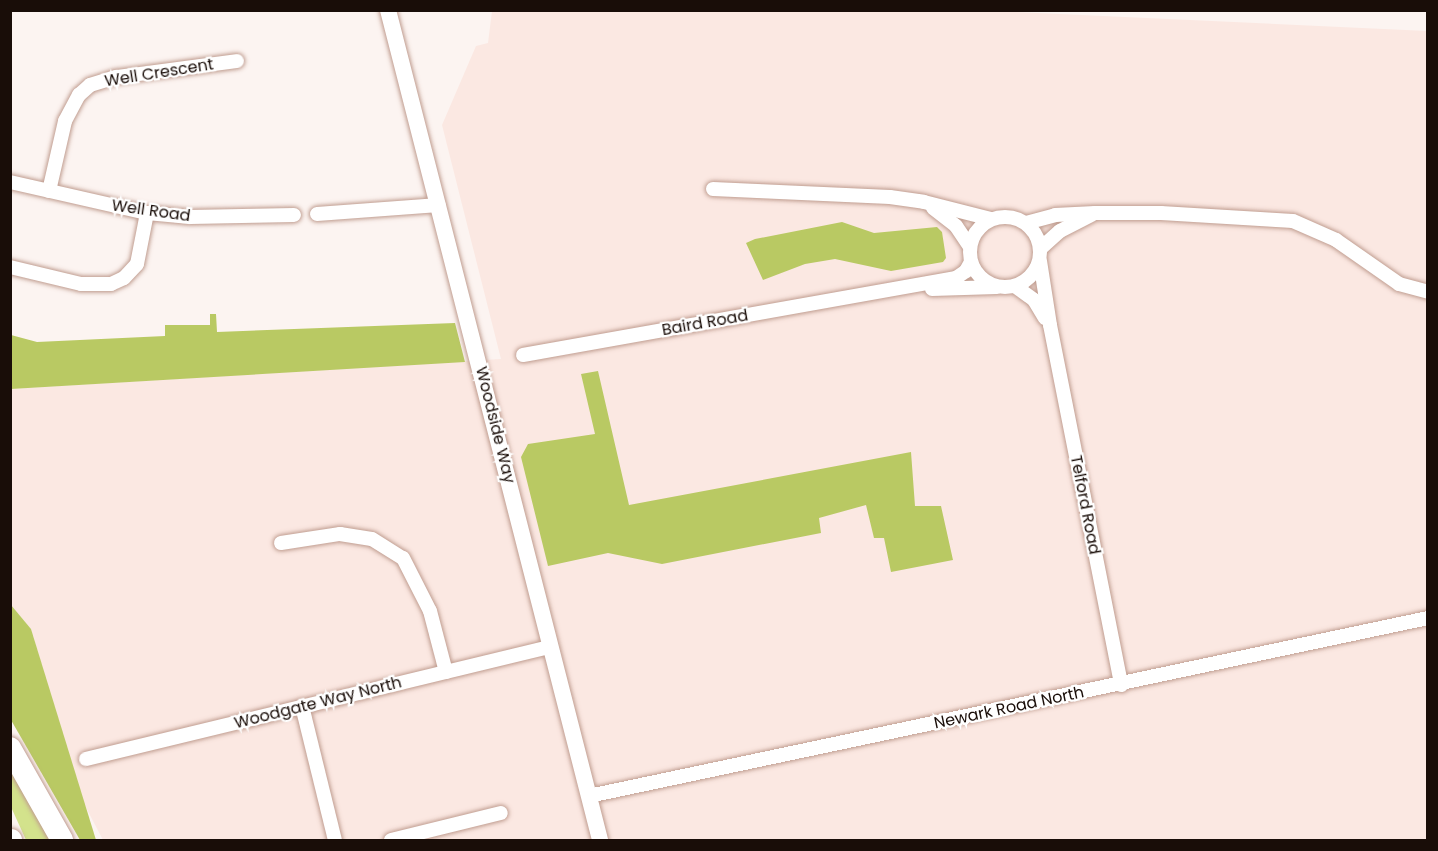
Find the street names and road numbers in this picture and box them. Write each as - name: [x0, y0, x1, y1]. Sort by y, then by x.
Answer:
- street label: Well Crescent: [103, 55, 215, 91]
- street label: Well Road: [110, 196, 192, 226]
- street label: Baird Road: [660, 306, 750, 340]
- street label: Woodside Way: [471, 365, 519, 485]
- street label: Telford Road: [1066, 454, 1104, 556]
- street label: Woodgate Way North: [232, 673, 404, 733]
- street label: Newark Road North: [932, 683, 1086, 733]

